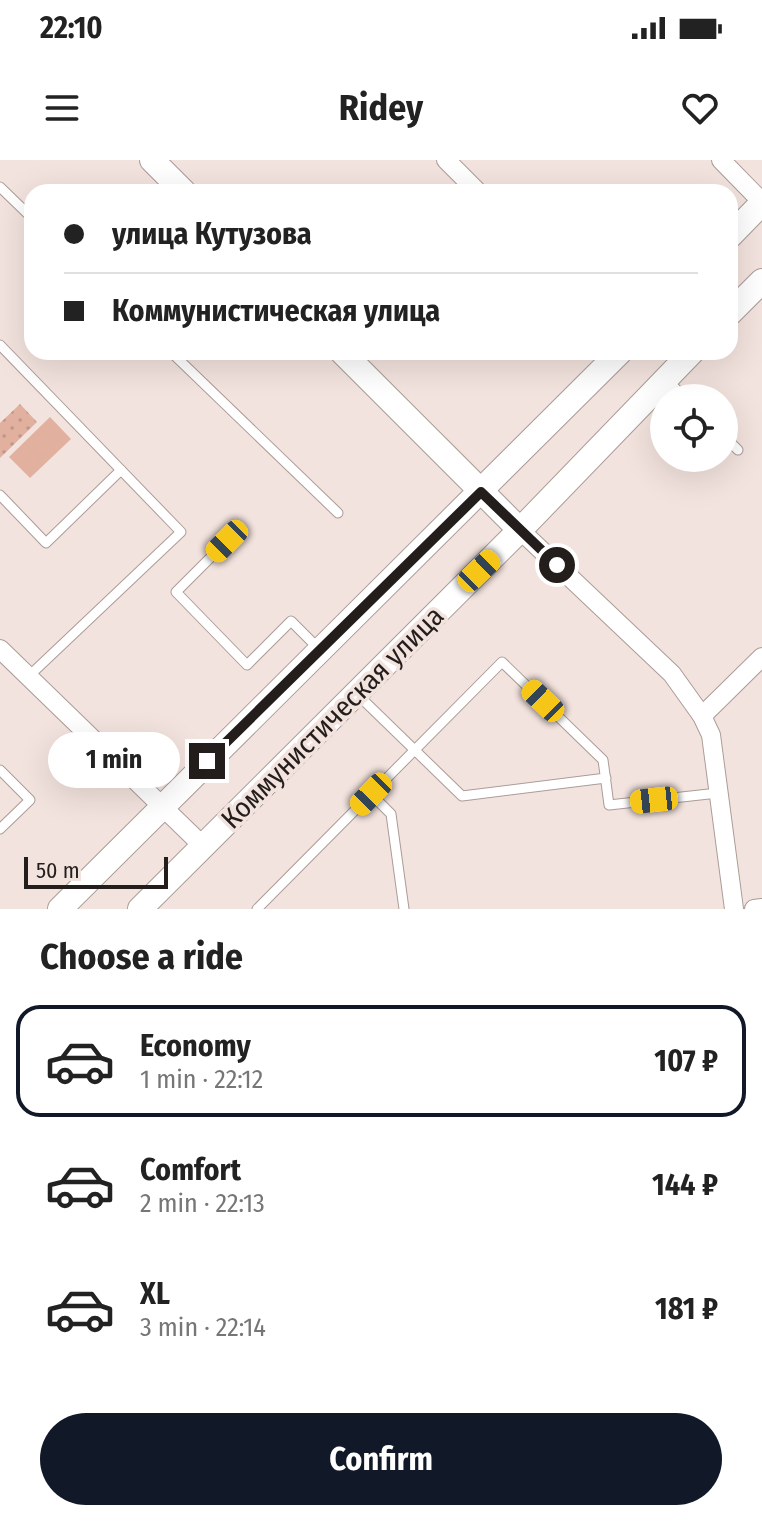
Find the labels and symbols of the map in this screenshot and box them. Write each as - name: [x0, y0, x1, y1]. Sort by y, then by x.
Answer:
- car: [202, 516, 252, 566]
- car: [453, 546, 505, 596]
- route start: [539, 547, 575, 583]
- street label: Коммунистическая улица: [214, 599, 450, 835]
- car: [517, 676, 569, 726]
- callout: 1 min: [47, 733, 179, 789]
- route end: [189, 743, 225, 779]
- car: [346, 768, 396, 820]
- car: [629, 786, 679, 814]
- scale bar: [24, 853, 168, 889]

